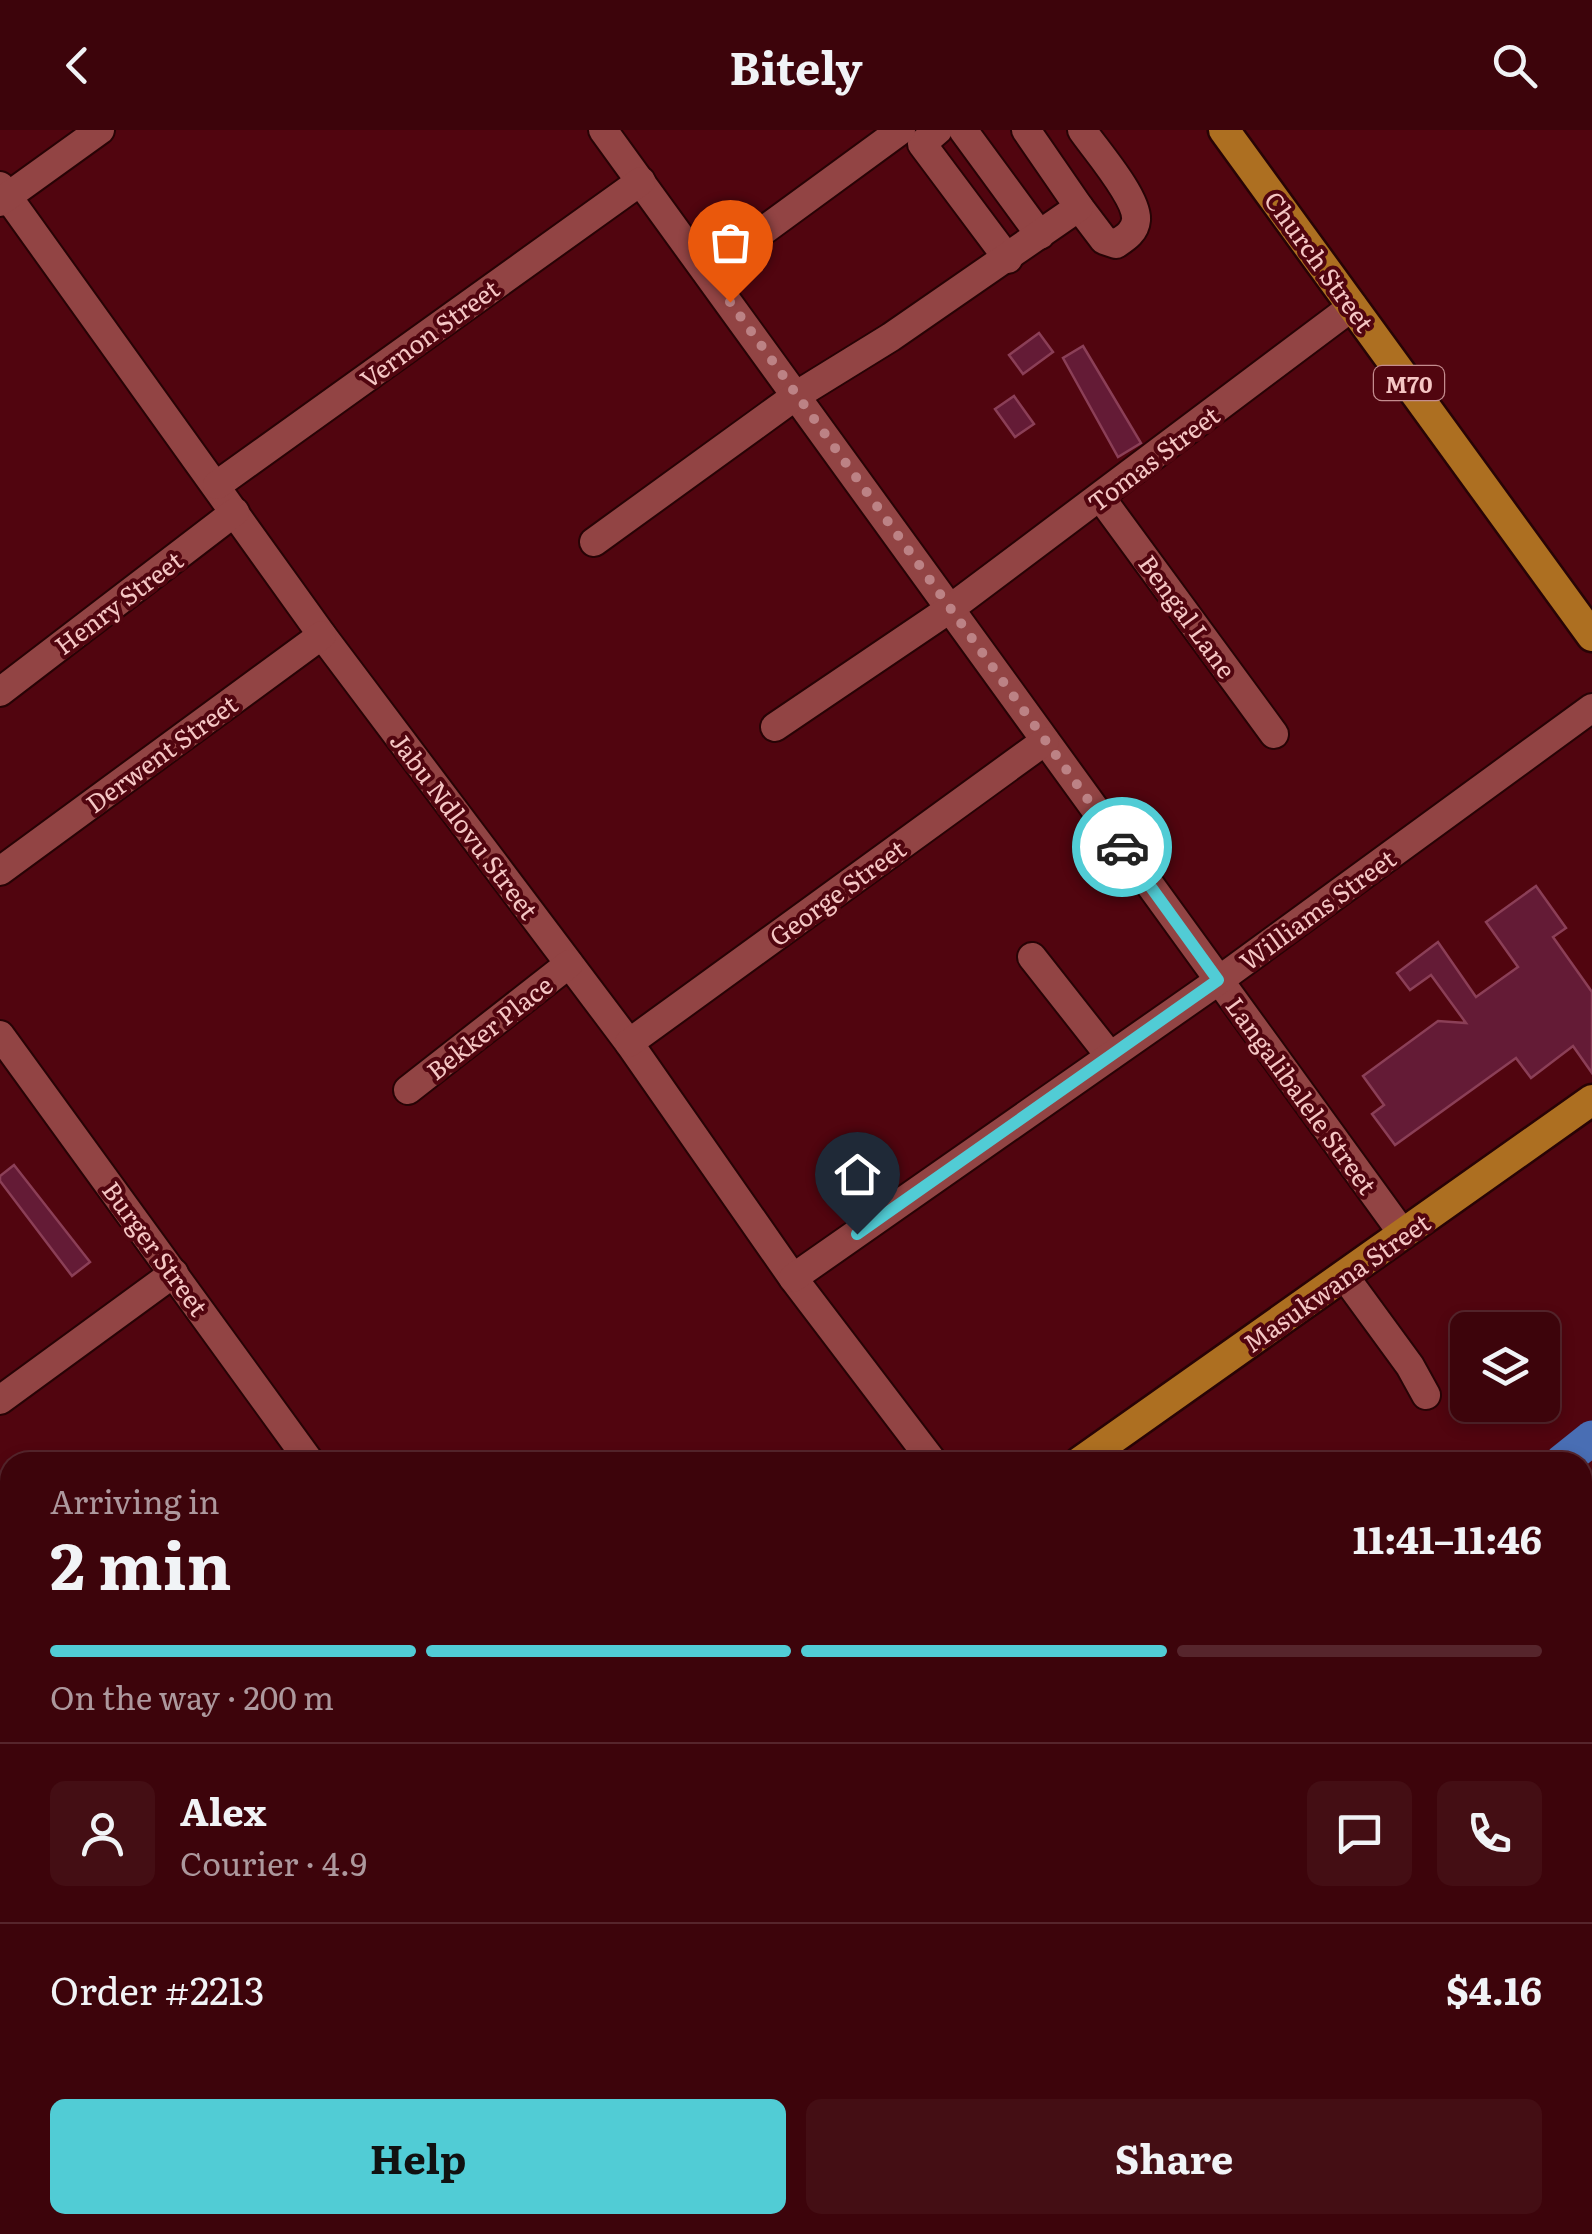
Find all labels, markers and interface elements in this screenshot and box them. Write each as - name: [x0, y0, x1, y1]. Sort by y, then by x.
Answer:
- text: Bitely: [729, 32, 863, 99]
- icon: back: [50, 38, 105, 93]
- icon: search: [1487, 38, 1542, 93]
- street label: Church Street: [1256, 183, 1384, 339]
- pin: [688, 200, 773, 303]
- icon: bag: [703, 215, 758, 270]
- street label: Vernon Street: [352, 270, 506, 396]
- road number: M70: [1374, 366, 1444, 400]
- street label: Tomas Street: [1079, 396, 1227, 520]
- street label: Henry Street: [46, 541, 190, 663]
- street label: Bengal Lane: [1130, 547, 1246, 685]
- street label: Derwent Street: [77, 685, 245, 821]
- street label: Jabu Ndlovu Street: [382, 724, 548, 926]
- courier: [1072, 797, 1172, 897]
- icon: car: [1095, 820, 1150, 875]
- street label: George Street: [761, 830, 913, 954]
- street label: Williams Street: [1231, 840, 1403, 978]
- street label: Bekker Place: [418, 966, 560, 1088]
- street label: Langalibalele Street: [1218, 989, 1386, 1201]
- pin: [815, 1132, 900, 1235]
- icon: home: [830, 1147, 885, 1202]
- street label: Burger Street: [94, 1173, 218, 1323]
- street label: Masukwana Street: [1235, 1204, 1437, 1360]
- map controls: [1450, 1312, 1560, 1422]
- button: layers: [1450, 1312, 1560, 1422]
- text: Arriving in: [50, 1476, 220, 1524]
- text: 11:41–11:46: [1353, 1509, 1542, 1566]
- text: 2 min: [50, 1513, 232, 1610]
- text: On the way · 200 m: [50, 1672, 334, 1720]
- button: person: [50, 1781, 155, 1886]
- text: Alex: [180, 1781, 266, 1838]
- button: chat: [1307, 1781, 1412, 1886]
- button: phone: [1437, 1781, 1542, 1886]
- text: Courier · 4.9: [180, 1838, 367, 1886]
- text: Order #2213: [50, 1960, 264, 2017]
- text: $4.16: [1446, 1960, 1542, 2017]
- button: Help: [50, 2099, 786, 2214]
- button: Share: [806, 2099, 1542, 2214]

